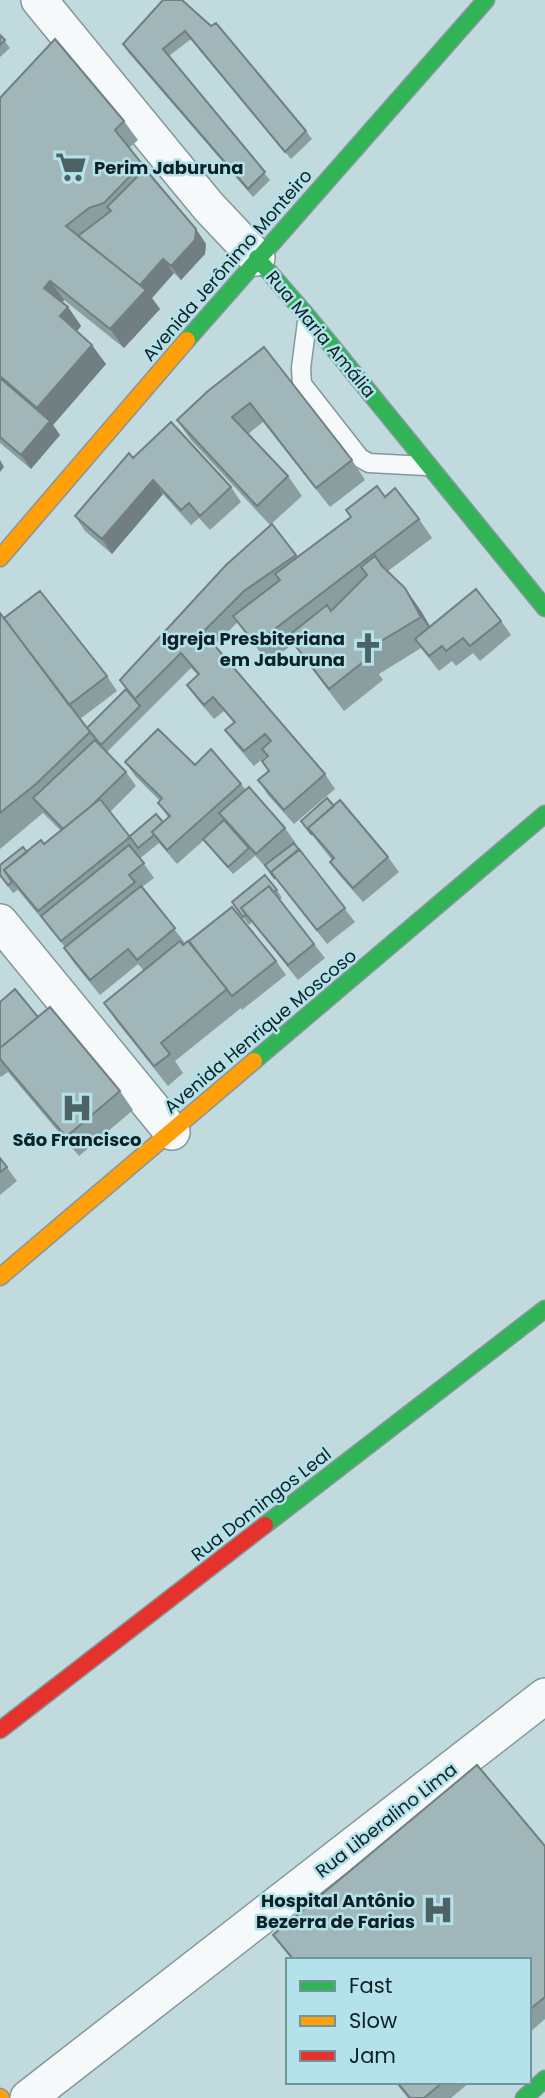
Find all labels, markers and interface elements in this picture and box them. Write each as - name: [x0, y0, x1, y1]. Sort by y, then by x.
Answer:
- supermarket icon: Perim Jaburuna: [54, 150, 88, 184]
- place label: Perim Jaburuna: [94, 155, 243, 180]
- street label: Avenida Jerônimo Monteiro: [136, 164, 318, 366]
- street label: Rua Maria Amália: [260, 265, 382, 403]
- place label: Igreja Presbiteriana em Jaburuna: [162, 626, 345, 672]
- church icon: Igreja Presbiteriana em Jaburuna: [351, 631, 385, 665]
- street label: Avenida Henrique Moscoso: [158, 943, 362, 1119]
- hospital icon: São Francisco: [60, 1091, 94, 1125]
- place label: São Francisco: [12, 1127, 142, 1152]
- street label: Rua Domingos Leal: [186, 1441, 336, 1567]
- street label: Rua Liberalino Lima: [310, 1757, 462, 1883]
- place label: Hospital Antônio Bezerra de Farias: [256, 1888, 415, 1934]
- hospital icon: Hospital Antônio Bezerra de Farias: [421, 1893, 455, 1927]
- legend: [286, 1958, 531, 2084]
- text: Fast: [349, 1971, 392, 2000]
- text: Slow: [349, 2006, 397, 2035]
- text: Jam: [349, 2041, 396, 2070]

